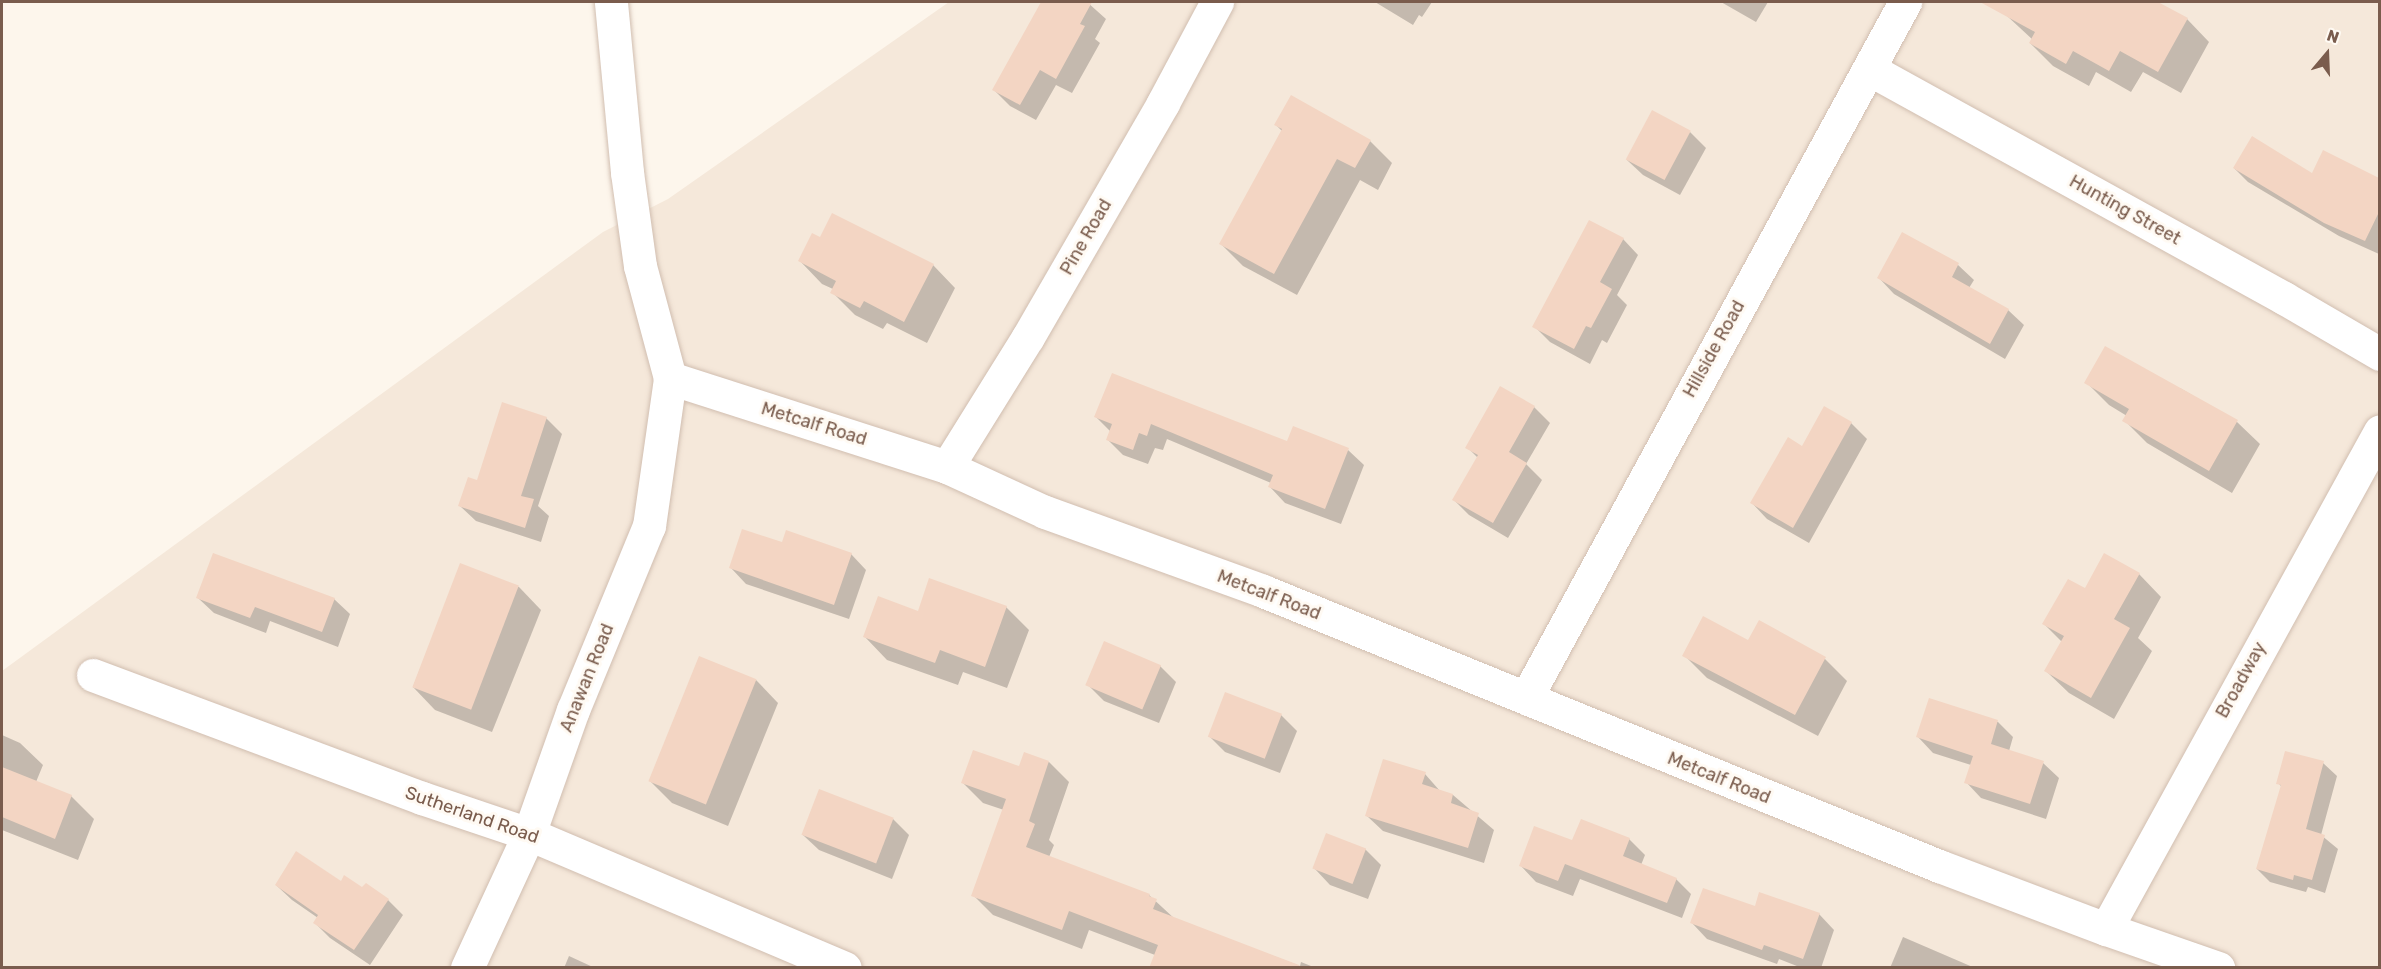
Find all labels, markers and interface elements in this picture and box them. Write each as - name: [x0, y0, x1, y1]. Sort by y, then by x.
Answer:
- north arrow: [2297, 24, 2357, 84]
- text: N: [2324, 26, 2342, 47]
- street label: Hunting Street: [2066, 171, 2184, 249]
- street label: Pine Road: [1056, 195, 1116, 279]
- street label: Hillside Road: [1679, 297, 1749, 401]
- street label: Metcalf Road: [758, 398, 870, 450]
- street label: Metcalf Road: [1214, 565, 1324, 625]
- street label: Anawan Road: [555, 621, 619, 735]
- street label: Broadway: [2211, 638, 2271, 722]
- street label: Metcalf Road: [1664, 747, 1774, 809]
- street label: Sutherland Road: [402, 782, 542, 848]

